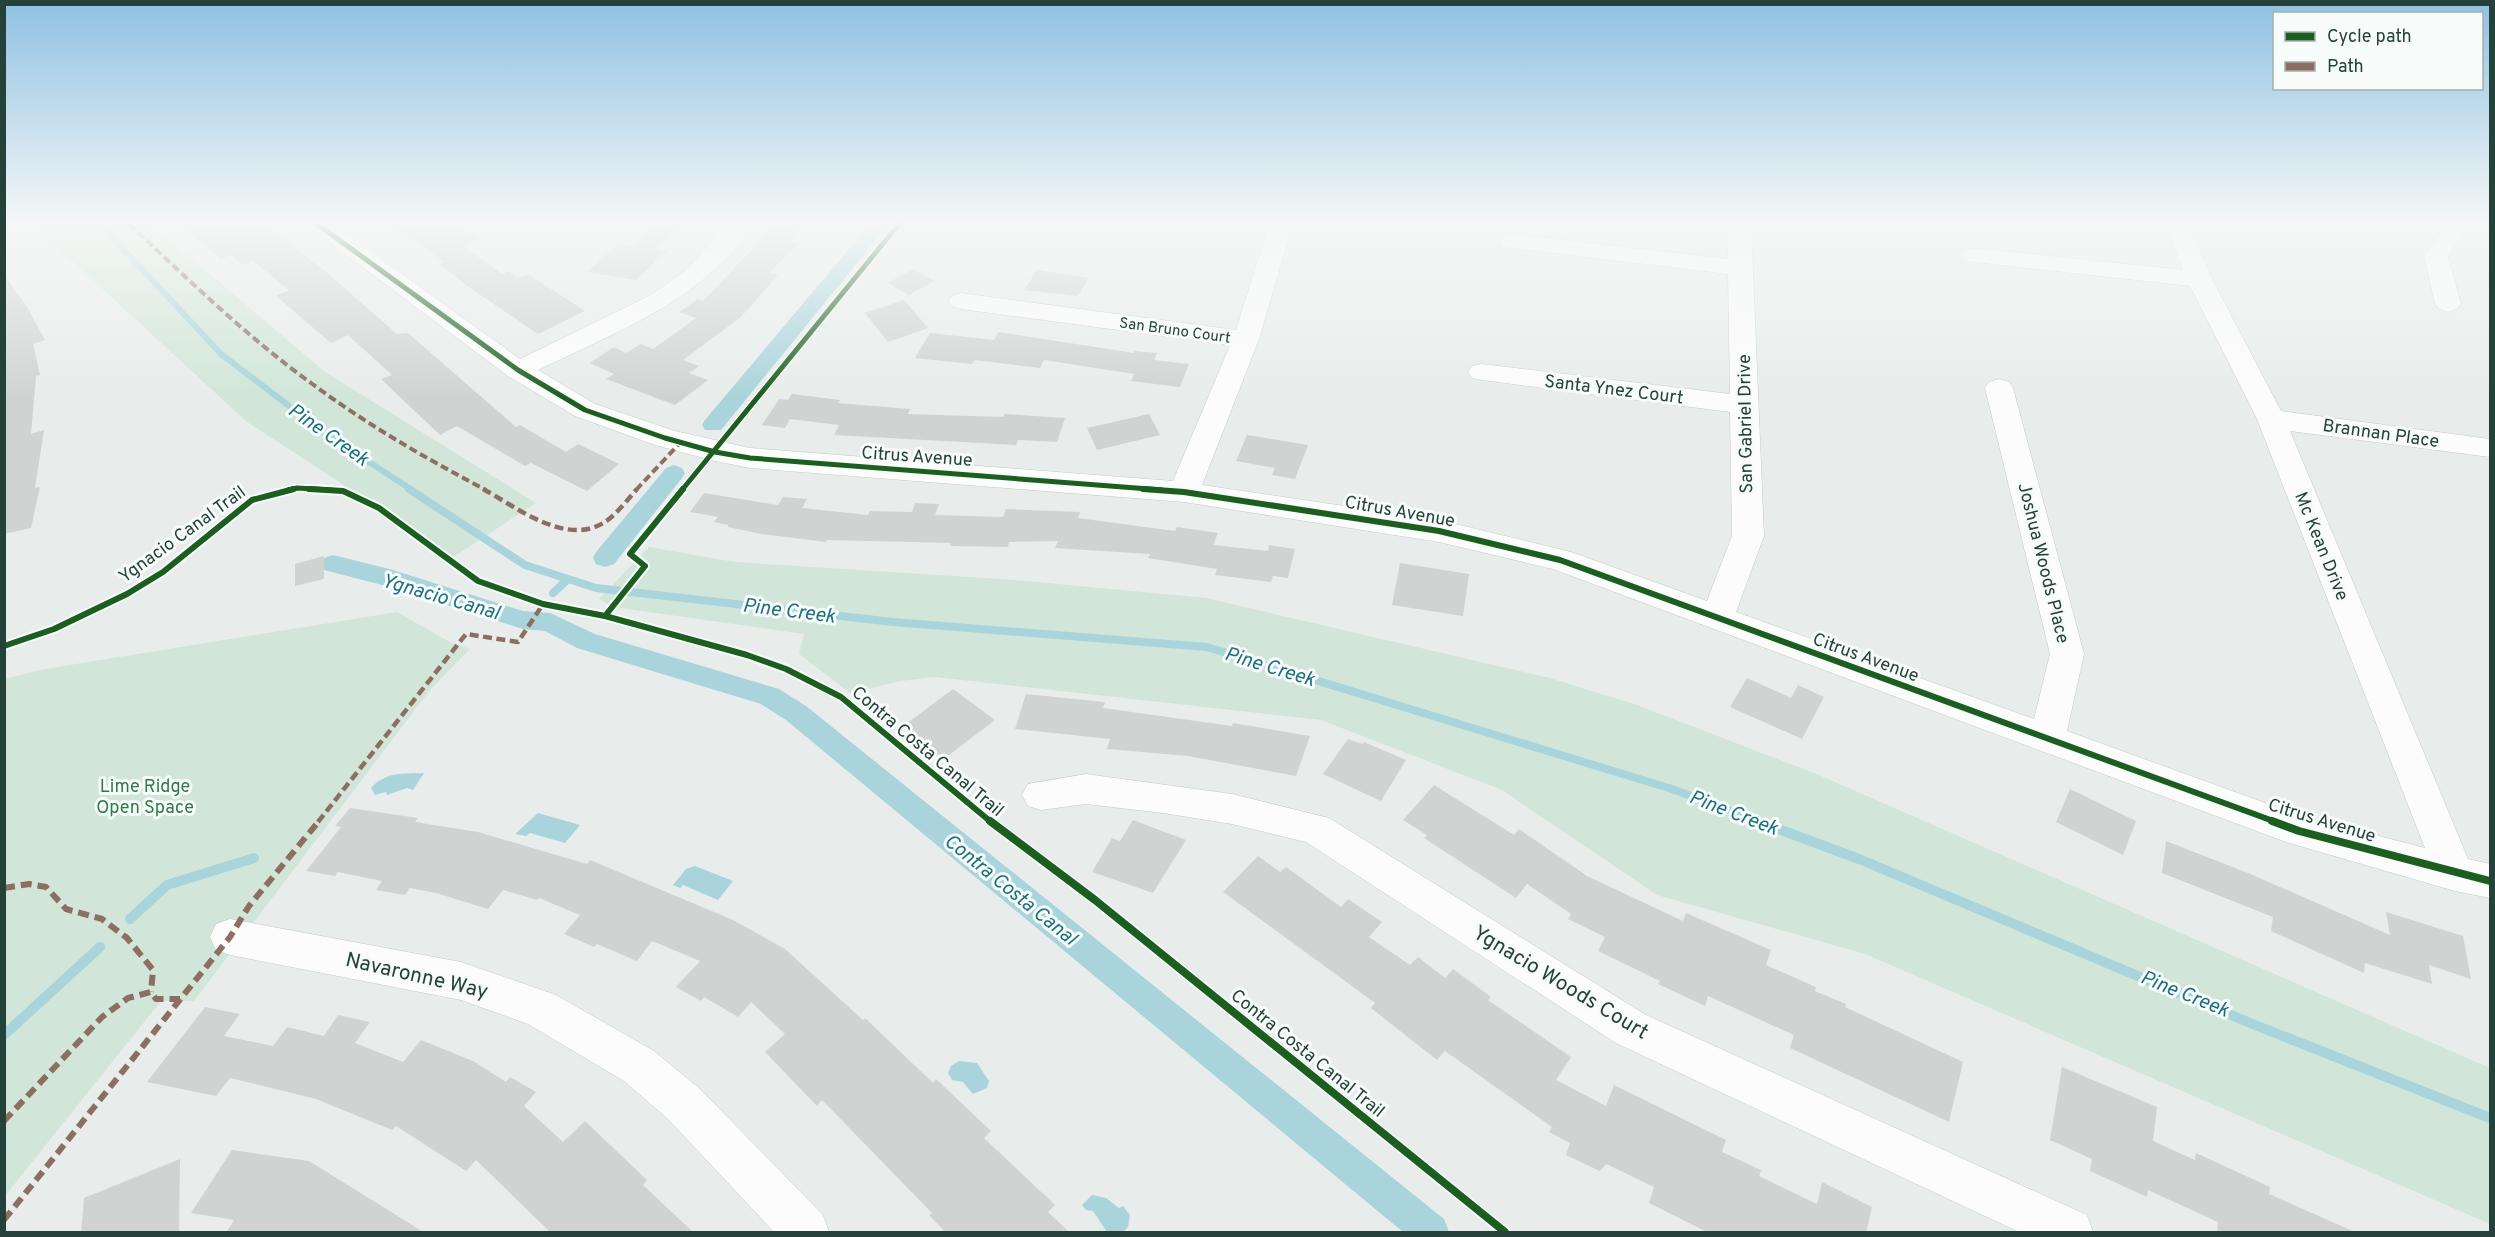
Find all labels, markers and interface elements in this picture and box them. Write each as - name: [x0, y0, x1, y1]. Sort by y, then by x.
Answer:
- legend: [2273, 12, 2483, 90]
- text: Cycle path: [2327, 26, 2412, 49]
- text: Path: [2327, 56, 2364, 79]
- street label: San Bruno Court: [1118, 314, 1232, 349]
- street label: San Gabriel Drive: [1734, 354, 1759, 494]
- street label: Santa Ynez Court: [1543, 371, 1685, 410]
- water label: Pine Creek: [282, 398, 374, 474]
- street label: Brannan Place: [2321, 415, 2441, 454]
- street label: Citrus Avenue: [861, 442, 973, 473]
- street label: Ygnacio Canal Trail: [115, 481, 251, 589]
- street label: Joshua Woods Place: [2011, 481, 2074, 646]
- street label: Mc Kean Drive: [2288, 489, 2353, 604]
- street label: Citrus Avenue: [1343, 491, 1457, 533]
- water label: Ygnacio Canal: [378, 569, 503, 627]
- water label: Pine Creek: [741, 593, 837, 631]
- street label: Citrus Avenue: [1809, 629, 1922, 688]
- water label: Pine Creek: [1221, 642, 1319, 694]
- street label: Contra Costa Canal Trail: [846, 682, 1008, 823]
- park label: Lime Ridge Open Space: [96, 776, 194, 820]
- water label: Pine Creek: [1685, 785, 1782, 843]
- street label: Citrus Avenue: [2265, 794, 2378, 849]
- water label: Contra Costa Canal: [938, 829, 1082, 953]
- street label: Ygnacio Woods Court: [1467, 920, 1653, 1046]
- street label: Navaronne Way: [343, 947, 491, 1006]
- water label: Pine Creek: [2136, 965, 2233, 1025]
- street label: Contra Costa Canal Trail: [1225, 985, 1389, 1123]

